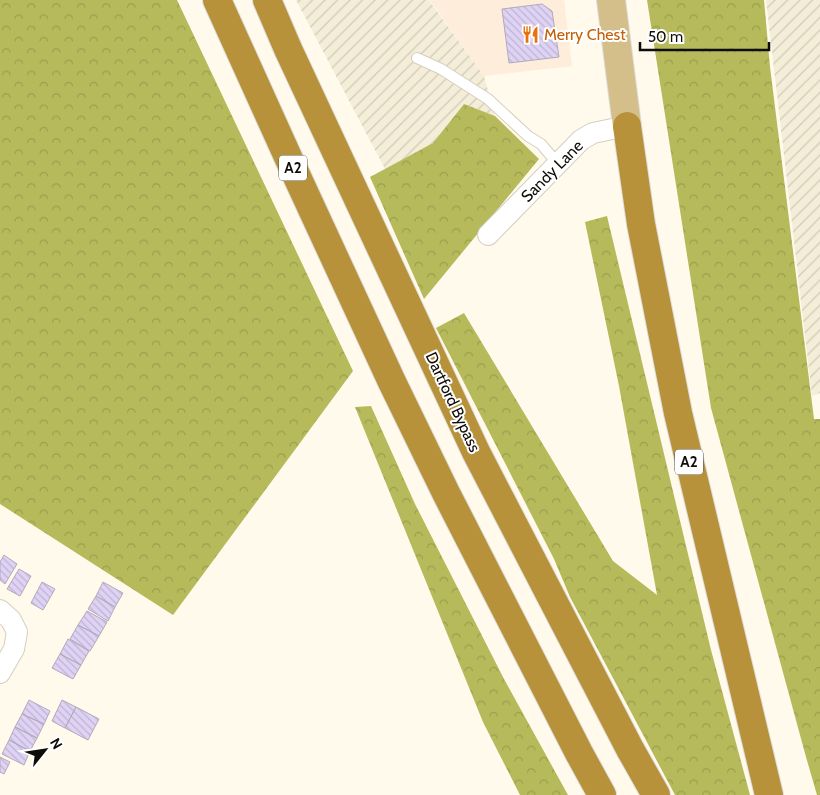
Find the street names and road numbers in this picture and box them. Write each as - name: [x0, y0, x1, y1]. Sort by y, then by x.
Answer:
- street label: Sandy Lane: [517, 136, 587, 206]
- road number: A2: [279, 156, 307, 180]
- street label: Dartford Bypass: [422, 349, 485, 455]
- road number: A2: [675, 450, 703, 474]

